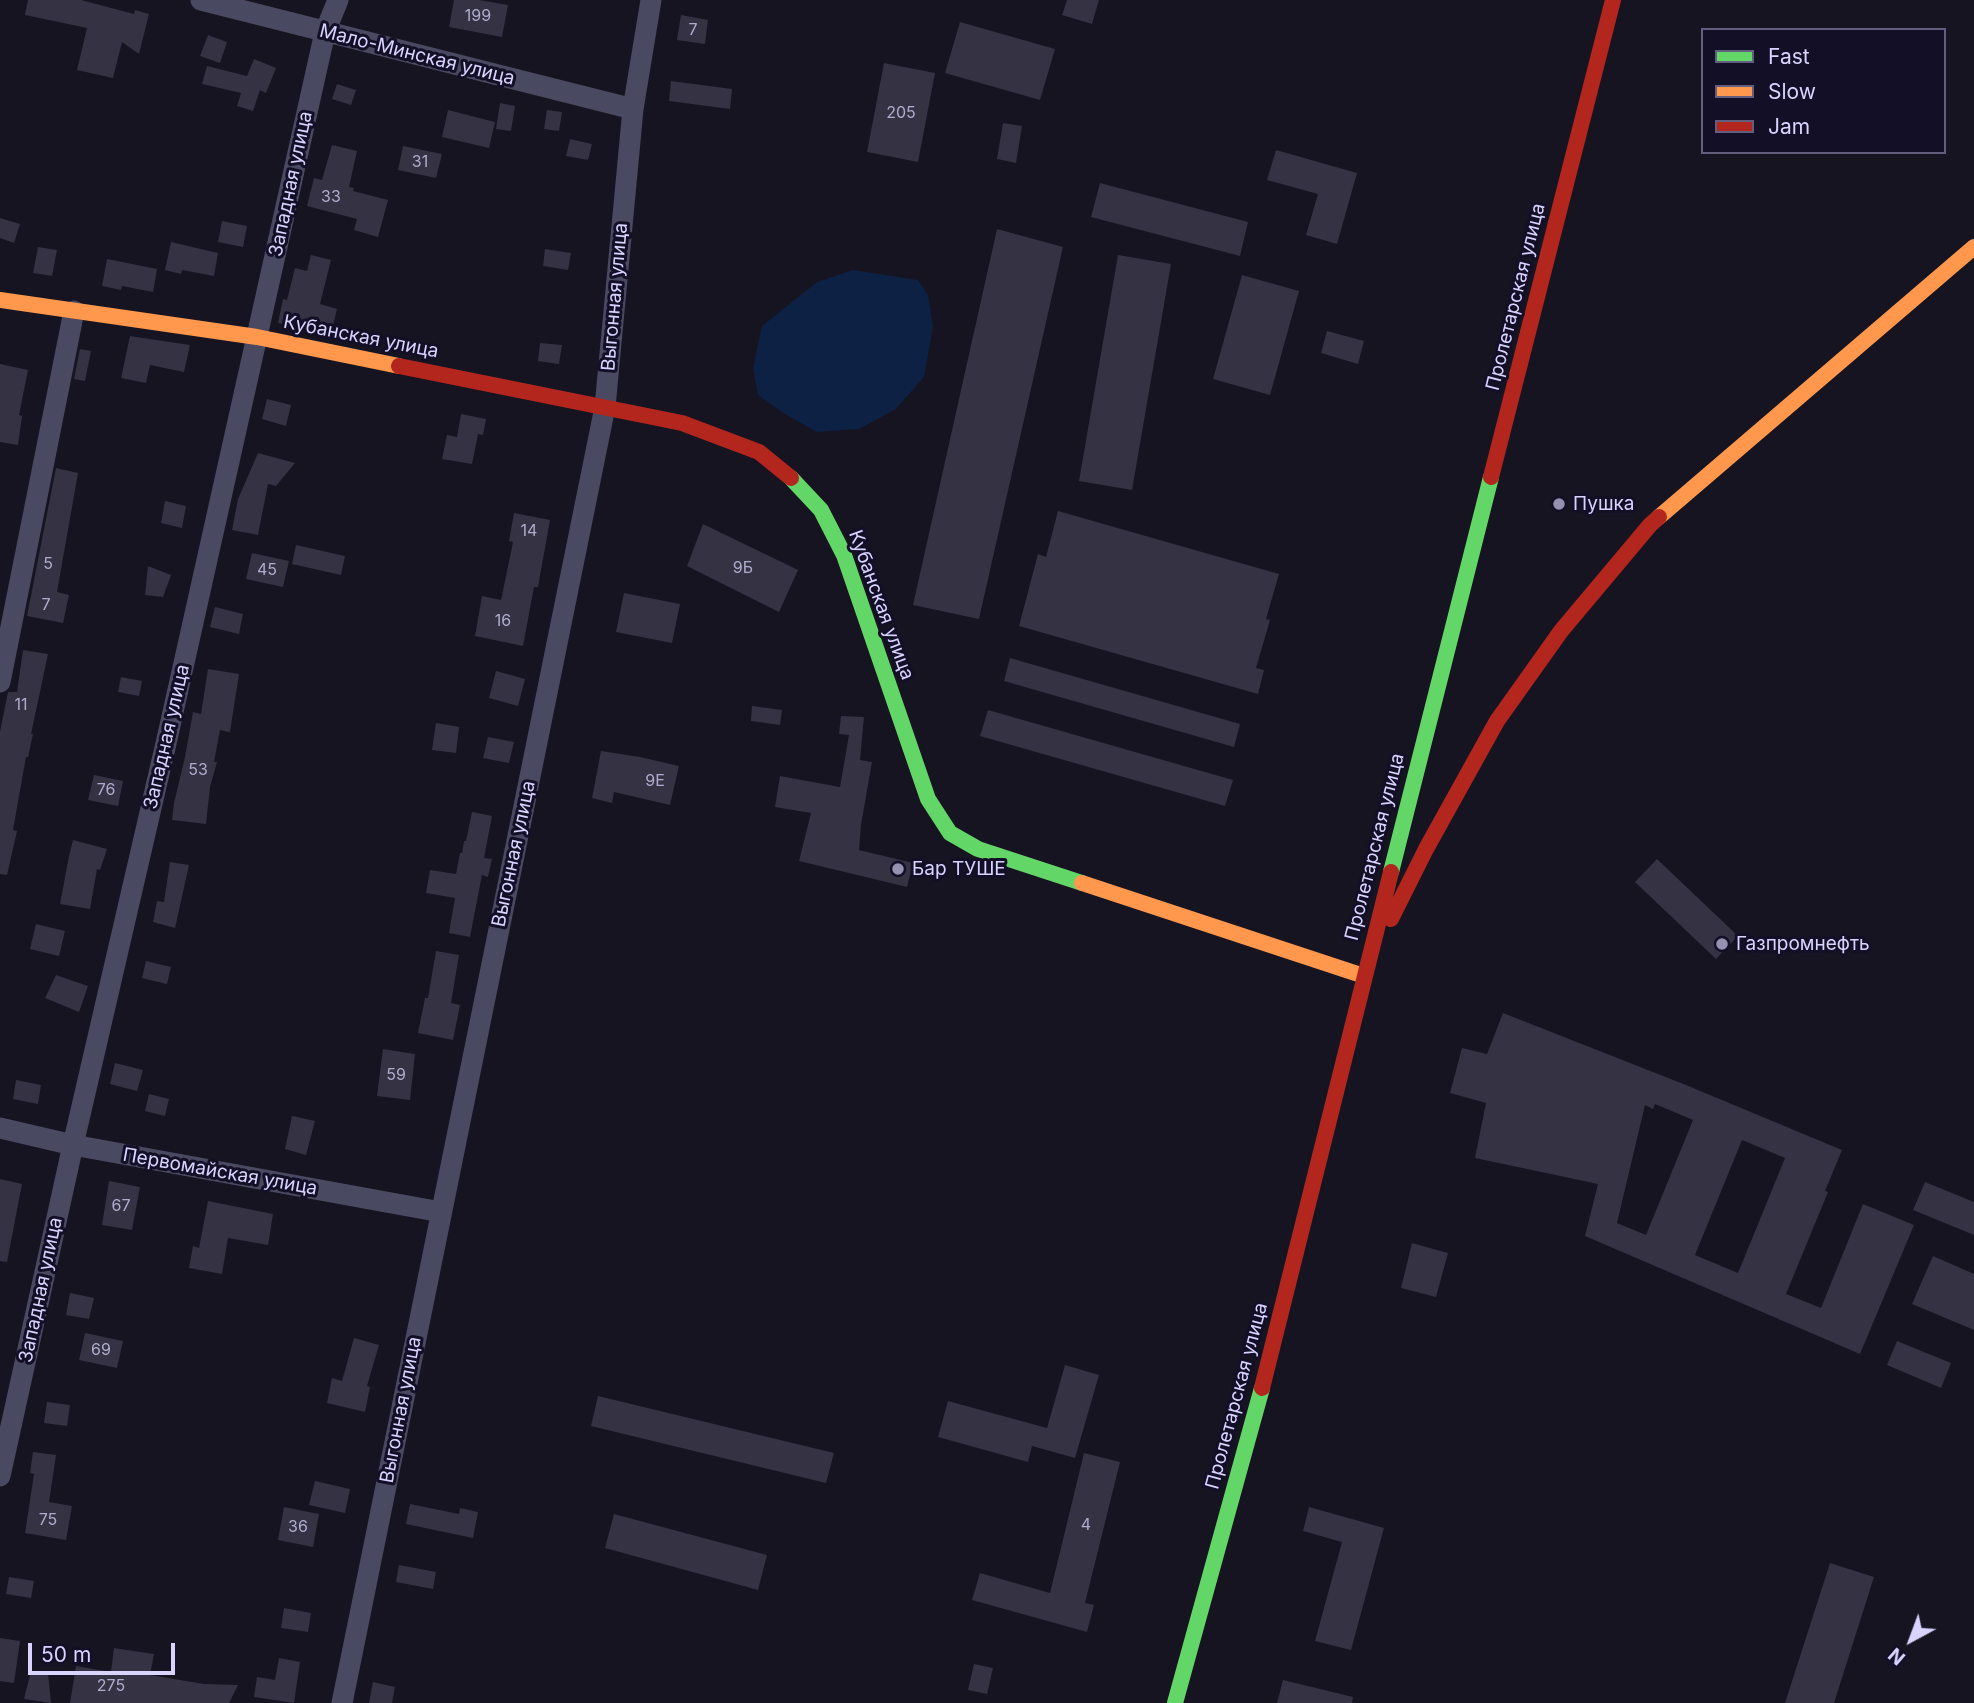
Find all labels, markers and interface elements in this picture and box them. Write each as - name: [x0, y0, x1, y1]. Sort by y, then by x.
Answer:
- house number: 199: [465, 6, 491, 26]
- street label: Мало-Минская улица: [317, 20, 517, 90]
- house number: 7: [688, 20, 698, 40]
- legend: [1701, 28, 1946, 154]
- text: Fast: [1768, 44, 1810, 69]
- text: Slow: [1768, 79, 1816, 104]
- house number: 205: [886, 103, 916, 123]
- street label: Западная улица: [264, 109, 318, 259]
- text: Jam: [1768, 114, 1810, 139]
- house number: 31: [412, 152, 428, 172]
- house number: 33: [321, 187, 341, 207]
- street label: Пролетарская улица: [1482, 201, 1550, 393]
- street label: Выгонная улица: [597, 222, 633, 372]
- street label: Кубанская улица: [282, 311, 440, 363]
- place label: Пушка: [1573, 493, 1634, 515]
- marker: Пушка: [1551, 496, 1567, 512]
- house number: 14: [521, 521, 537, 541]
- street label: Кубанская улица: [843, 527, 919, 683]
- house number: 5: [43, 554, 53, 574]
- house number: 9Б: [733, 558, 753, 578]
- house number: 45: [257, 560, 277, 580]
- house number: 7: [41, 595, 51, 615]
- house number: 16: [495, 611, 511, 631]
- street label: Западная улица: [139, 662, 195, 812]
- house number: 11: [14, 695, 28, 715]
- street label: Пролетарская улица: [1341, 751, 1409, 943]
- house number: 53: [188, 760, 208, 780]
- house number: 9Е: [645, 771, 665, 791]
- street label: Выгонная улица: [487, 779, 541, 929]
- house number: 76: [97, 780, 115, 800]
- place label: Бар ТУШЕ: [912, 858, 1006, 880]
- marker: Бар ТУШЕ: [890, 861, 906, 877]
- place label: Газпромнефть: [1736, 933, 1870, 955]
- marker: Газпромнефть: [1714, 936, 1730, 952]
- house number: 59: [386, 1065, 406, 1085]
- street label: Первомайская улица: [121, 1144, 319, 1200]
- house number: 67: [112, 1196, 130, 1216]
- street label: Западная улица: [14, 1215, 68, 1365]
- street label: Пролетарская улица: [1201, 1300, 1273, 1492]
- street label: Выгонная улица: [376, 1335, 426, 1485]
- house number: 69: [91, 1340, 111, 1360]
- house number: 75: [39, 1510, 57, 1530]
- house number: 4: [1081, 1515, 1091, 1535]
- house number: 36: [288, 1517, 308, 1537]
- north arrow: [1876, 1605, 1946, 1675]
- scale bar: [32, 1630, 178, 1674]
- text: 50 m: [41, 1642, 91, 1667]
- text: N: [1884, 1643, 1910, 1670]
- house number: 275: [97, 1676, 125, 1696]

